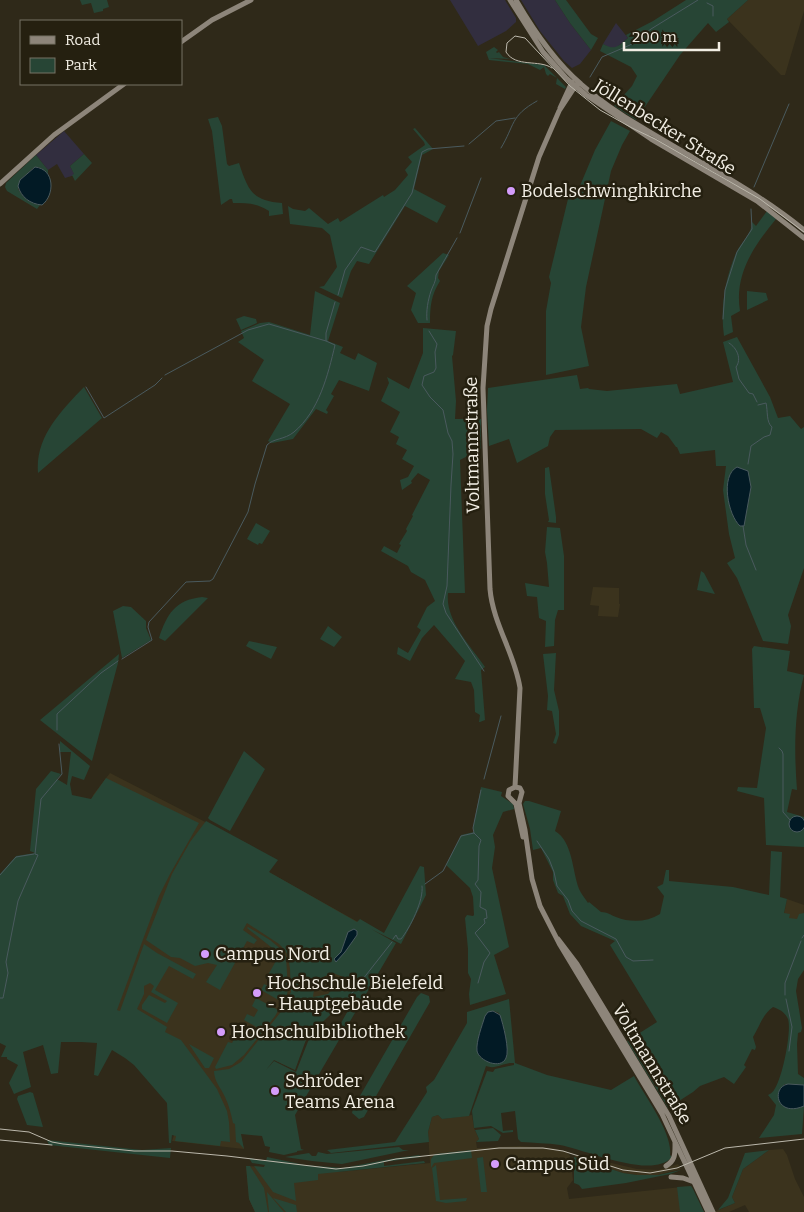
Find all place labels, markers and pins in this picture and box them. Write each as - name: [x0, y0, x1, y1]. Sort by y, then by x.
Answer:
- place label: Bodelschwinghkirche: [521, 180, 702, 202]
- marker: Bodelschwinghkirche: [505, 185, 517, 197]
- place label: Campus Nord: [215, 943, 330, 965]
- marker: Campus Nord: [199, 948, 211, 960]
- place label: Hochschule Bielefeld - Hauptgebäude: [267, 972, 444, 1015]
- marker: Hochschule Bielefeld - Hauptgebäude: [251, 987, 263, 999]
- place label: Hochschulbibliothek: [231, 1021, 406, 1043]
- marker: Hochschulbibliothek: [215, 1026, 227, 1038]
- place label: Schröder Teams Arena: [285, 1070, 395, 1113]
- marker: Schröder Teams Arena: [269, 1085, 281, 1097]
- place label: Campus Süd: [505, 1153, 610, 1175]
- marker: Campus Süd: [489, 1158, 501, 1170]

